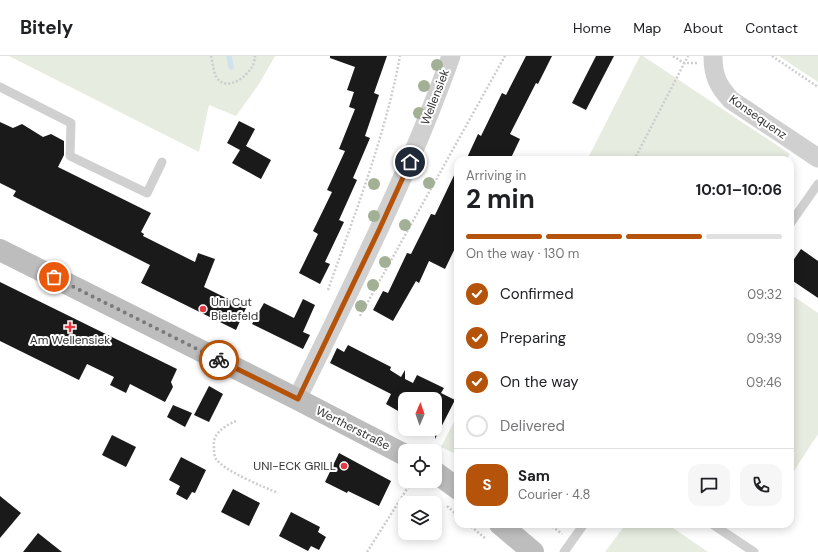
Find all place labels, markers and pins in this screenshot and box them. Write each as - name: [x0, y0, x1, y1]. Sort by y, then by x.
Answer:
- pin: [393, 145, 427, 179]
- pin: [37, 260, 71, 294]
- place label: Uni Cut Bielefeld: [211, 294, 258, 324]
- marker: Uni Cut Bielefeld: [198, 304, 208, 314]
- marker: Am Wellensiek: [65, 322, 75, 332]
- place label: Am Wellensiek: [30, 332, 110, 348]
- place label: UNI-ECK GRILL: [253, 458, 336, 474]
- marker: UNI-ECK GRILL: [339, 461, 349, 471]

